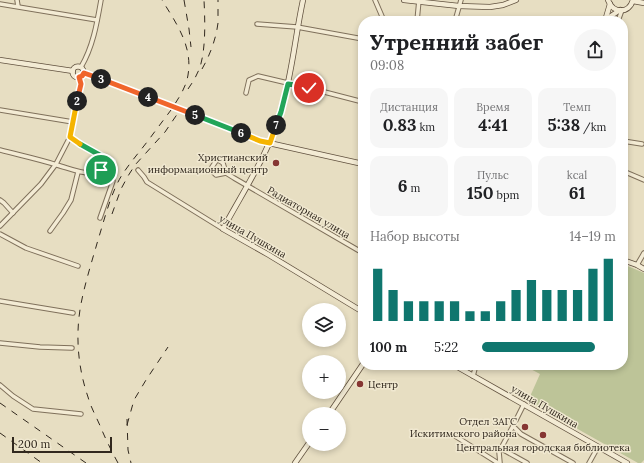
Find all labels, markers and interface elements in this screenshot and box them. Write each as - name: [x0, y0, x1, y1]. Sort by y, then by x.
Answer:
- text: Утренний забег: [370, 28, 543, 56]
- button: share: [574, 29, 616, 71]
- text: 09:08: [370, 57, 404, 74]
- pin: 3: [91, 69, 111, 89]
- pin: [292, 71, 326, 105]
- text: 3: [98, 72, 104, 86]
- icon: check: [298, 77, 320, 99]
- pin: 4: [138, 87, 158, 107]
- text: 4: [145, 90, 151, 104]
- pin: 2: [67, 91, 87, 111]
- text: 2: [74, 94, 80, 108]
- text: Дистанция: [380, 100, 438, 114]
- text: Время: [476, 100, 510, 114]
- text: Темп: [563, 100, 591, 114]
- pin: 5: [185, 105, 205, 125]
- text: 5: [192, 108, 198, 122]
- text: 0.83: [383, 114, 417, 136]
- text: 4:41: [478, 114, 508, 136]
- text: 5:38: [548, 114, 580, 136]
- pin: 7: [266, 115, 286, 135]
- text: 7: [273, 118, 279, 132]
- text: km: [417, 120, 435, 134]
- text: /km: [580, 120, 606, 134]
- pin: 6: [231, 123, 251, 143]
- text: 6: [238, 126, 244, 140]
- place label: Христианский информационный центр: [148, 151, 268, 176]
- pin: [84, 153, 118, 187]
- marker: Христианский информационный центр: [271, 158, 281, 168]
- icon: arrive: [90, 159, 112, 181]
- text: Пульс: [477, 168, 509, 182]
- text: kcal: [567, 168, 587, 182]
- text: 6: [398, 175, 408, 197]
- text: m: [408, 181, 420, 195]
- text: 150: [467, 182, 494, 204]
- text: 61: [569, 182, 585, 204]
- street label: Радиаторная улица: [265, 183, 353, 241]
- text: bpm: [494, 188, 519, 202]
- street label: улица Пушкина: [217, 212, 289, 261]
- text: Набор высоты: [370, 228, 460, 245]
- text: 14–19 m: [570, 228, 616, 245]
- map controls: [302, 303, 346, 451]
- button: layers: [302, 303, 346, 347]
- text: 100 m: [370, 339, 407, 356]
- text: 5:22: [434, 339, 458, 356]
- button: +: [302, 355, 346, 399]
- place label: Центр: [368, 378, 398, 391]
- marker: Центр: [355, 379, 365, 389]
- street label: улица Пушкина: [509, 382, 581, 431]
- button: −: [302, 407, 346, 451]
- place label: Отдел ЗАГС Искитимского района: [410, 415, 517, 440]
- marker: Отдел ЗАГС Искитимского района: [520, 422, 530, 432]
- marker: Центральная городская библиотека: [538, 430, 548, 440]
- scale bar: [12, 435, 112, 454]
- text: 200 m: [18, 437, 50, 451]
- place label: Центральная городская библиотека: [456, 441, 630, 454]

